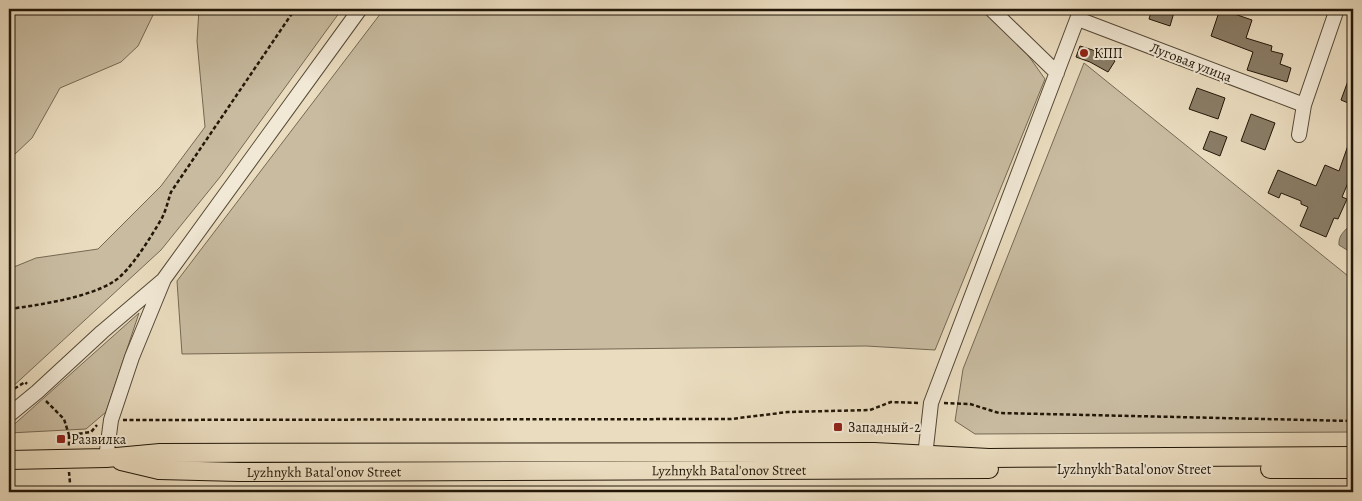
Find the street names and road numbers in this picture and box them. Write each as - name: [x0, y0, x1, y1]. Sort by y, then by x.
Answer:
- street label: Луговая улица: [1147, 38, 1235, 87]
- street label: Lyzhnykh Batal'onov Street: [1057, 460, 1212, 479]
- street label: Lyzhnykh Batal'onov Street: [651, 461, 807, 480]
- street label: Lyzhnykh Batal'onov Street: [246, 462, 402, 482]

